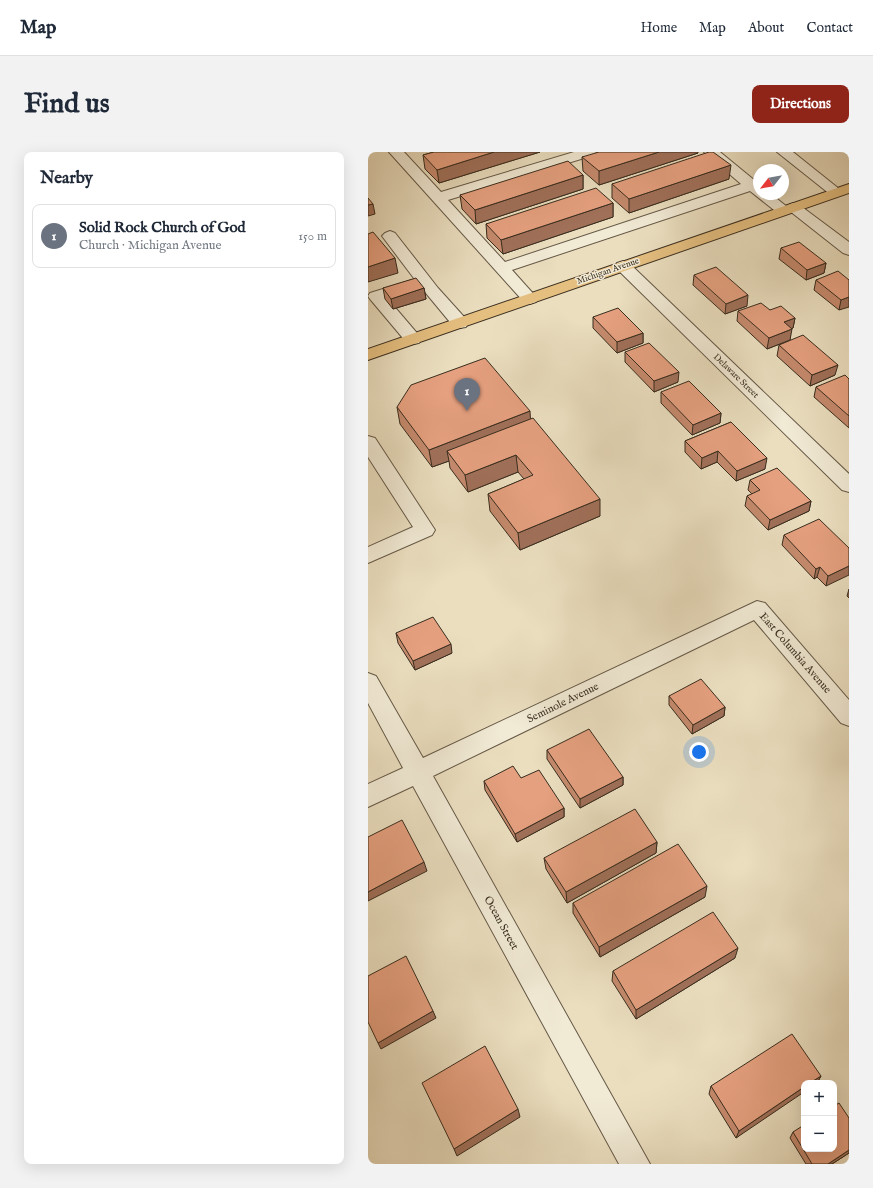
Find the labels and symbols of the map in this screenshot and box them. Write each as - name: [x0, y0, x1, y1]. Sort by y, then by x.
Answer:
- north arrow: [753, 164, 789, 200]
- street label: Michigan Avenue: [576, 255, 640, 287]
- street label: Delaware Street: [711, 351, 761, 401]
- pin: 1: [454, 378, 480, 411]
- street label: East Columbia Avenue: [756, 610, 834, 696]
- street label: Seminole Avenue: [525, 680, 601, 726]
- your location: [689, 742, 709, 762]
- street label: Ocean Street: [481, 894, 522, 952]

